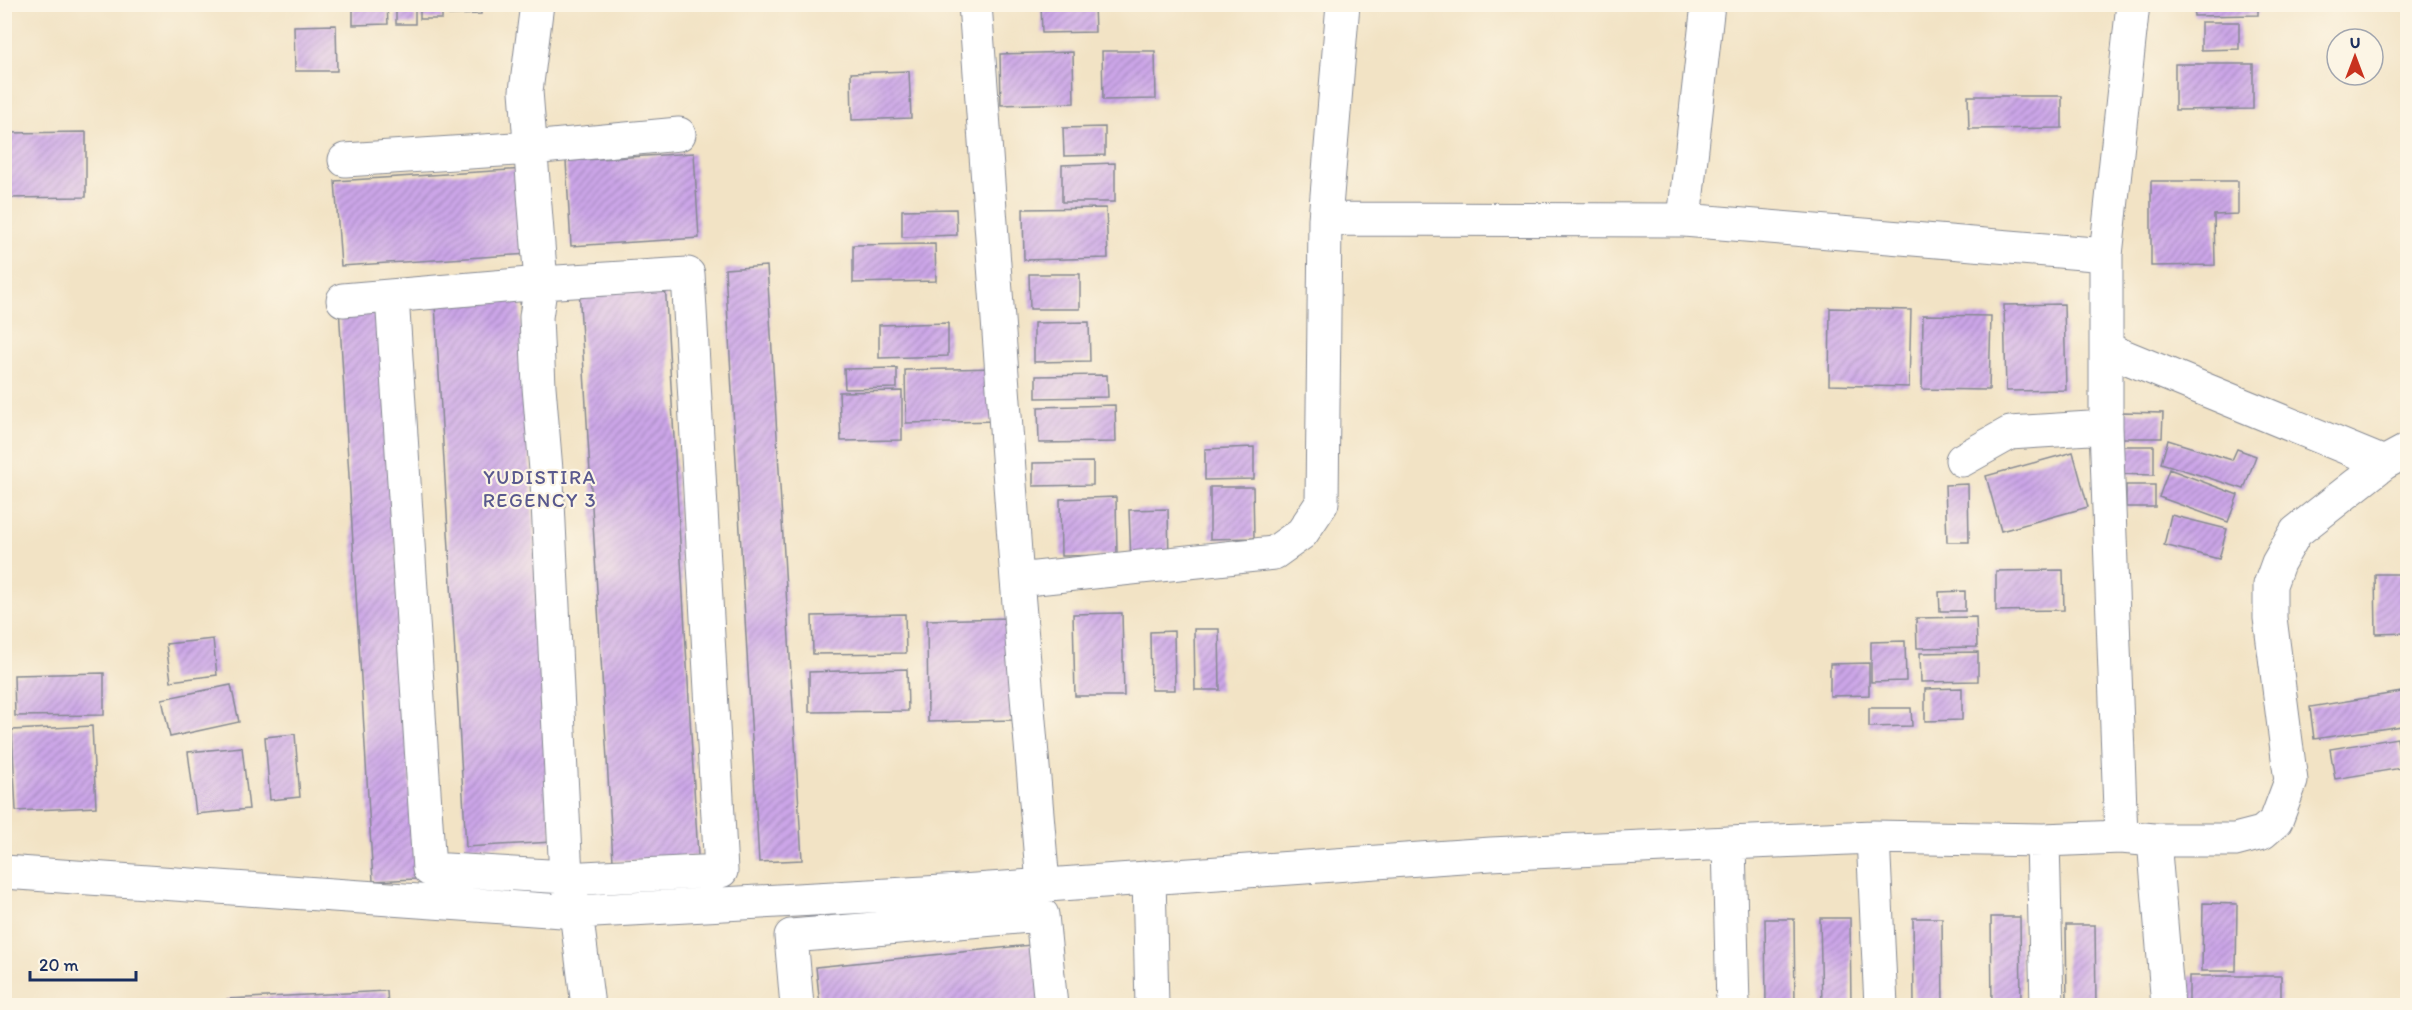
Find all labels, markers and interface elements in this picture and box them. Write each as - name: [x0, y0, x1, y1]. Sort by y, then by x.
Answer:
- north arrow: [2325, 27, 2385, 87]
- text: U: [2350, 33, 2360, 52]
- district label: YUDISTIRA REGENCY 3: [483, 465, 597, 512]
- scale bar: [30, 944, 136, 982]
- text: 20 m: [39, 954, 79, 976]

